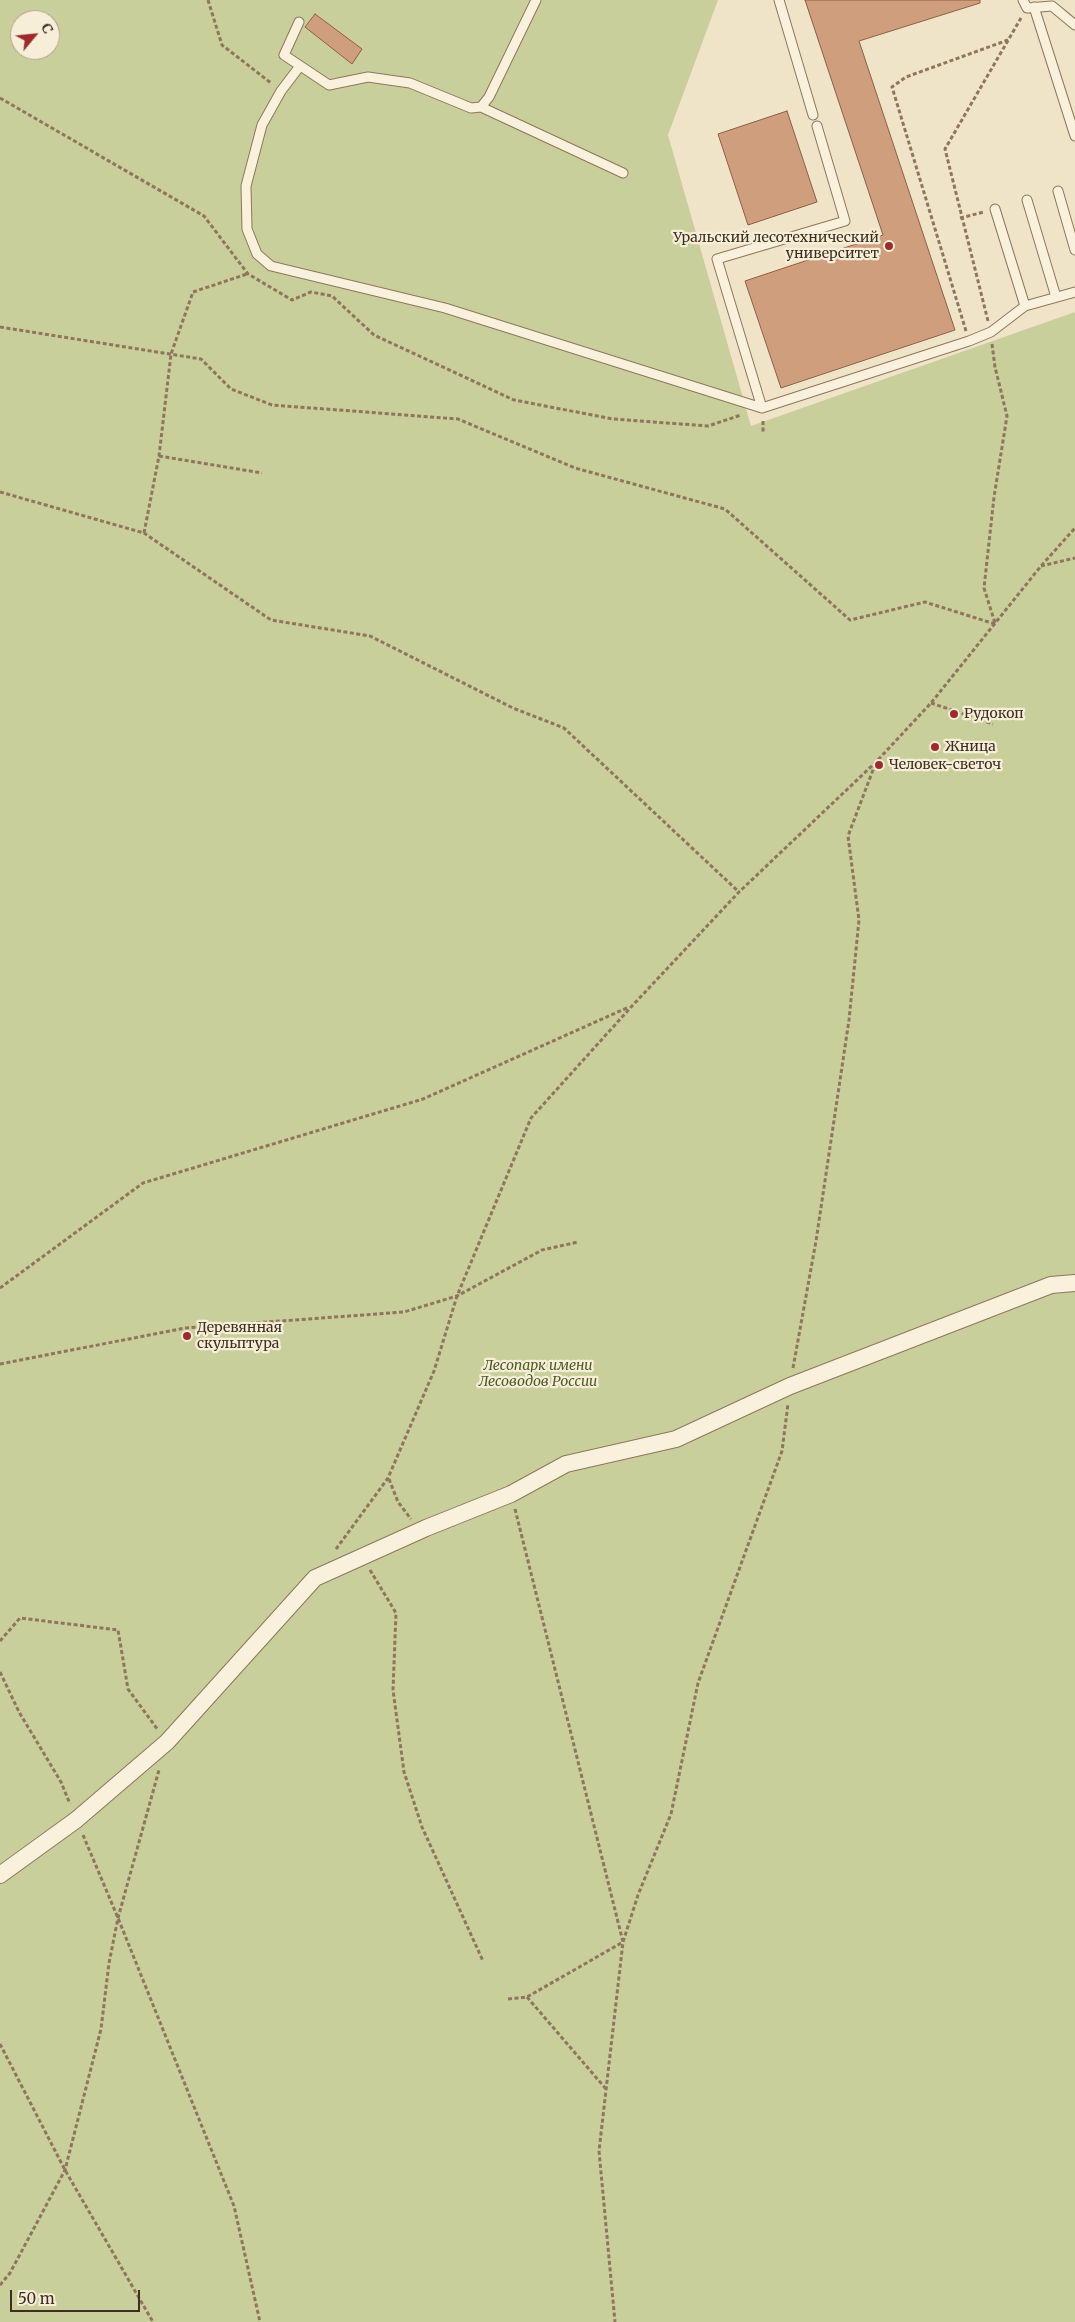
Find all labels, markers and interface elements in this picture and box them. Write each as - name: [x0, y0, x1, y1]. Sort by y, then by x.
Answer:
- north arrow: [10, 10, 60, 60]
- text: С: [37, 20, 57, 37]
- place label: Уральский лесотехнический университет: [673, 230, 879, 262]
- marker: Уральский лесотехнический университет: [883, 240, 895, 252]
- place label: Рудокоп: [964, 706, 1024, 722]
- marker: Рудокоп: [948, 708, 960, 720]
- place label: Жница: [945, 739, 996, 755]
- marker: Жница: [929, 741, 941, 753]
- place label: Человек-светоч: [889, 757, 1001, 773]
- marker: Человек-светоч: [873, 759, 885, 771]
- place label: Деревянная скульптура: [197, 1320, 282, 1352]
- marker: Деревянная скульптура: [181, 1330, 193, 1342]
- park label: Лесопарк имени Лесоводов России: [479, 1358, 597, 1390]
- scale bar: [12, 2280, 142, 2312]
- text: 50 m: [18, 2289, 55, 2308]

